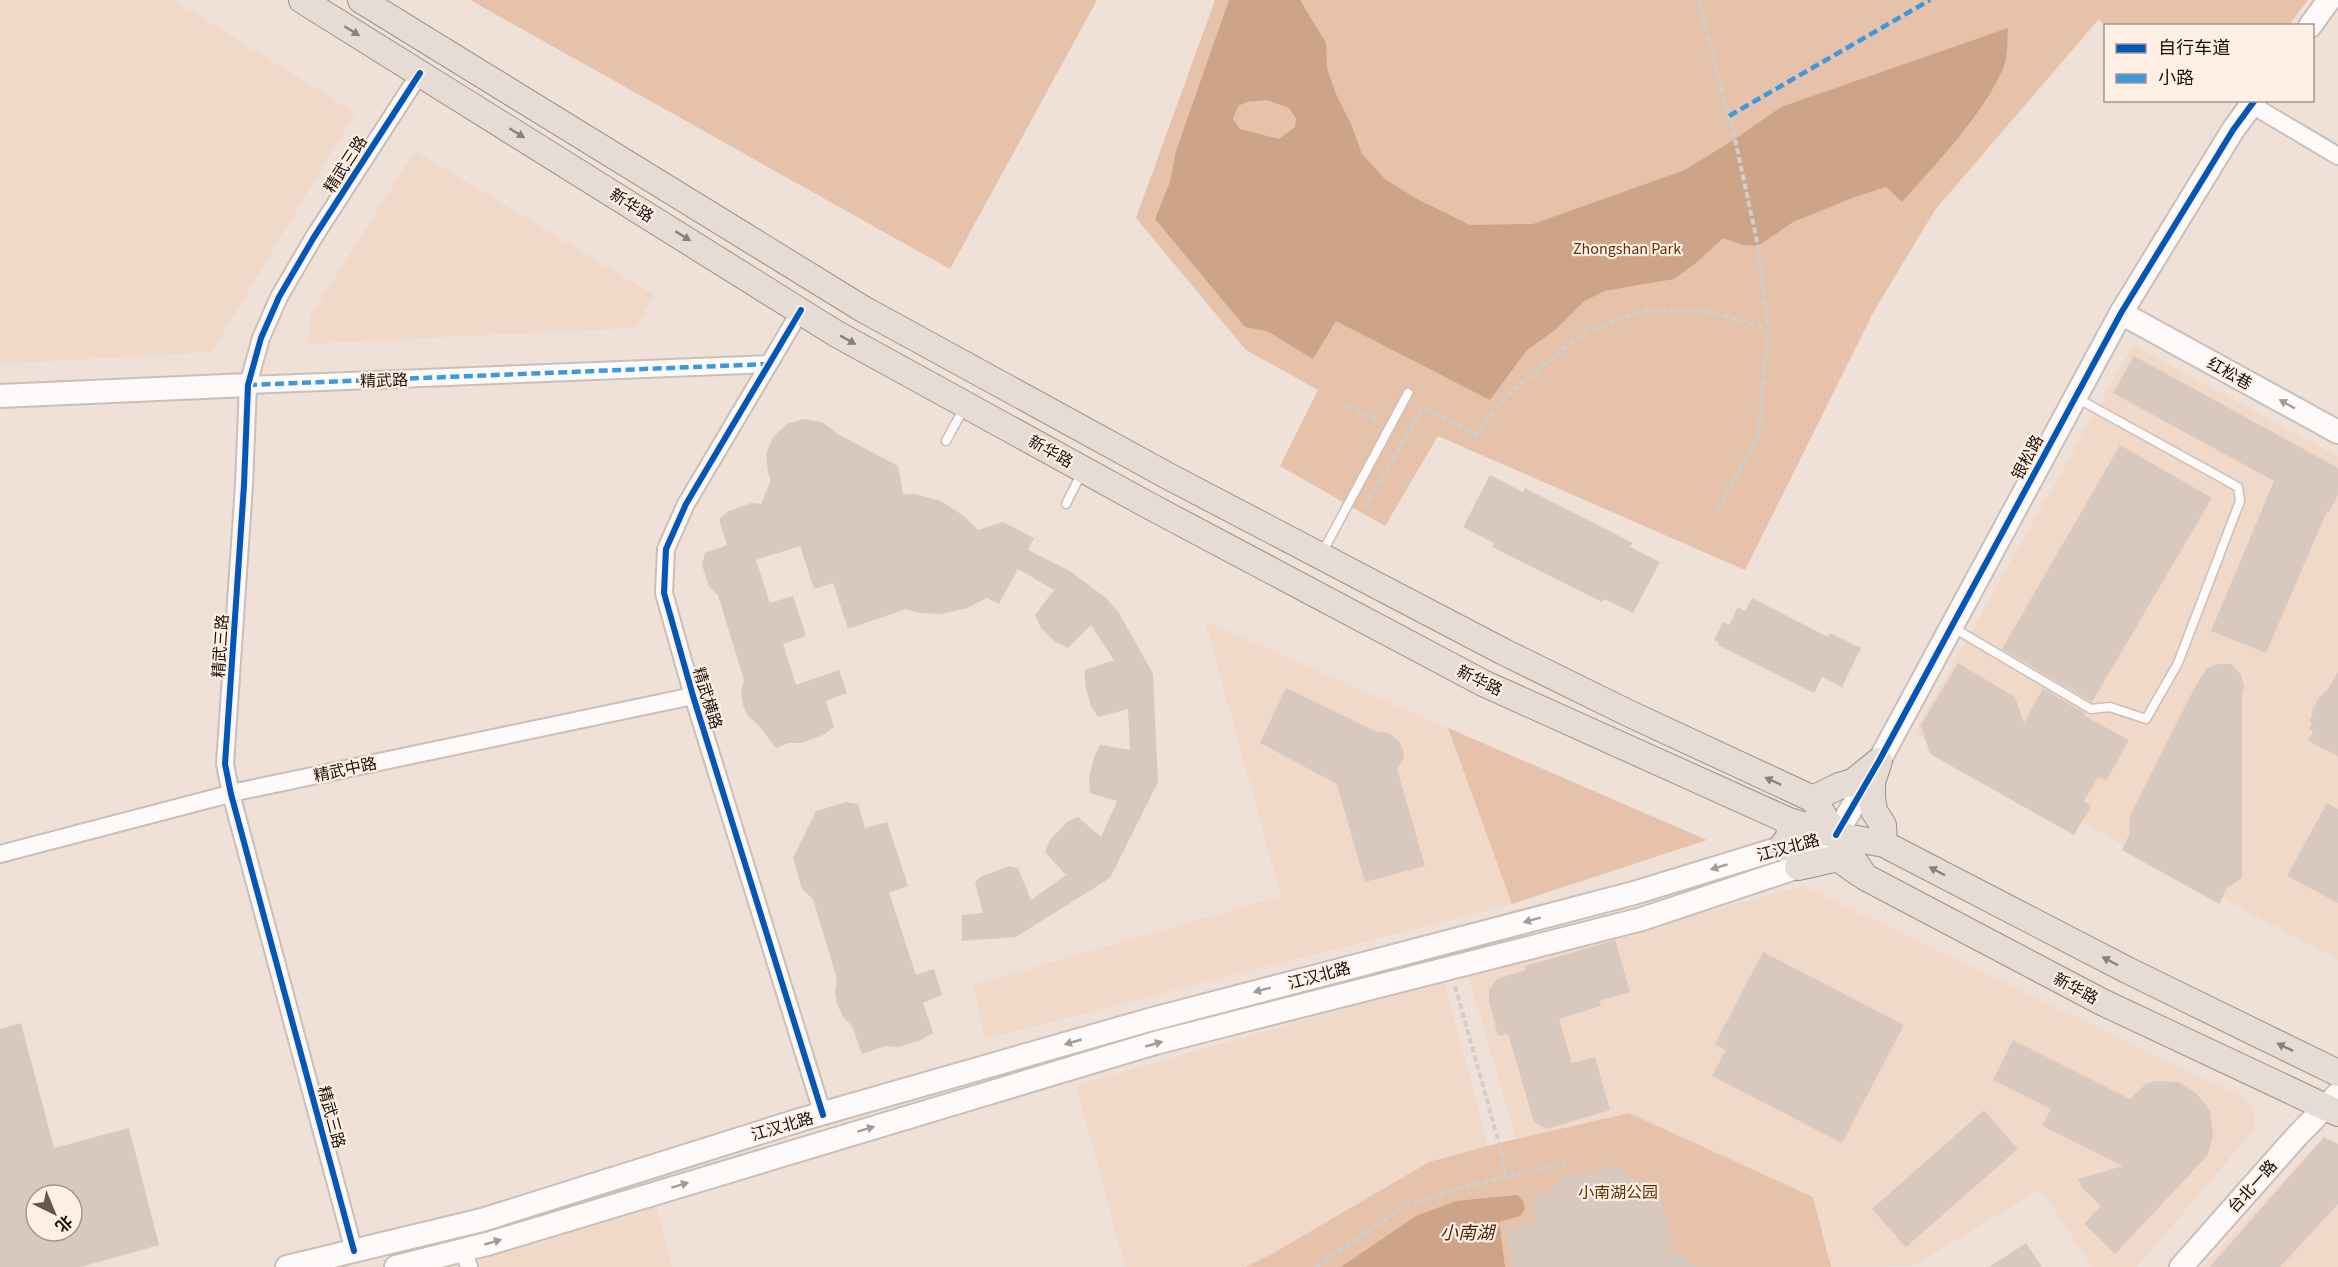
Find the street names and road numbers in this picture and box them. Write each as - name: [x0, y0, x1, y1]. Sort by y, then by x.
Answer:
- street label: 精武三路: [319, 132, 372, 197]
- street label: 新华路: [605, 184, 658, 228]
- street label: 红松巷: [2203, 353, 2256, 395]
- street label: 精武路: [360, 369, 408, 393]
- street label: 新华路: [1024, 431, 1077, 473]
- street label: 银松路: [2007, 431, 2049, 484]
- street label: 精武三路: [208, 613, 234, 679]
- street label: 新华路: [1453, 660, 1506, 701]
- street label: 精武横路: [687, 664, 727, 732]
- street label: 精武中路: [312, 753, 379, 787]
- street label: 江汉北路: [1754, 829, 1822, 867]
- street label: 江汉北路: [1285, 957, 1353, 995]
- street label: 新华路: [2049, 968, 2102, 1010]
- street label: 精武三路: [312, 1083, 350, 1151]
- street label: 江汉北路: [748, 1108, 816, 1146]
- street label: 台北一路: [2223, 1156, 2282, 1218]

